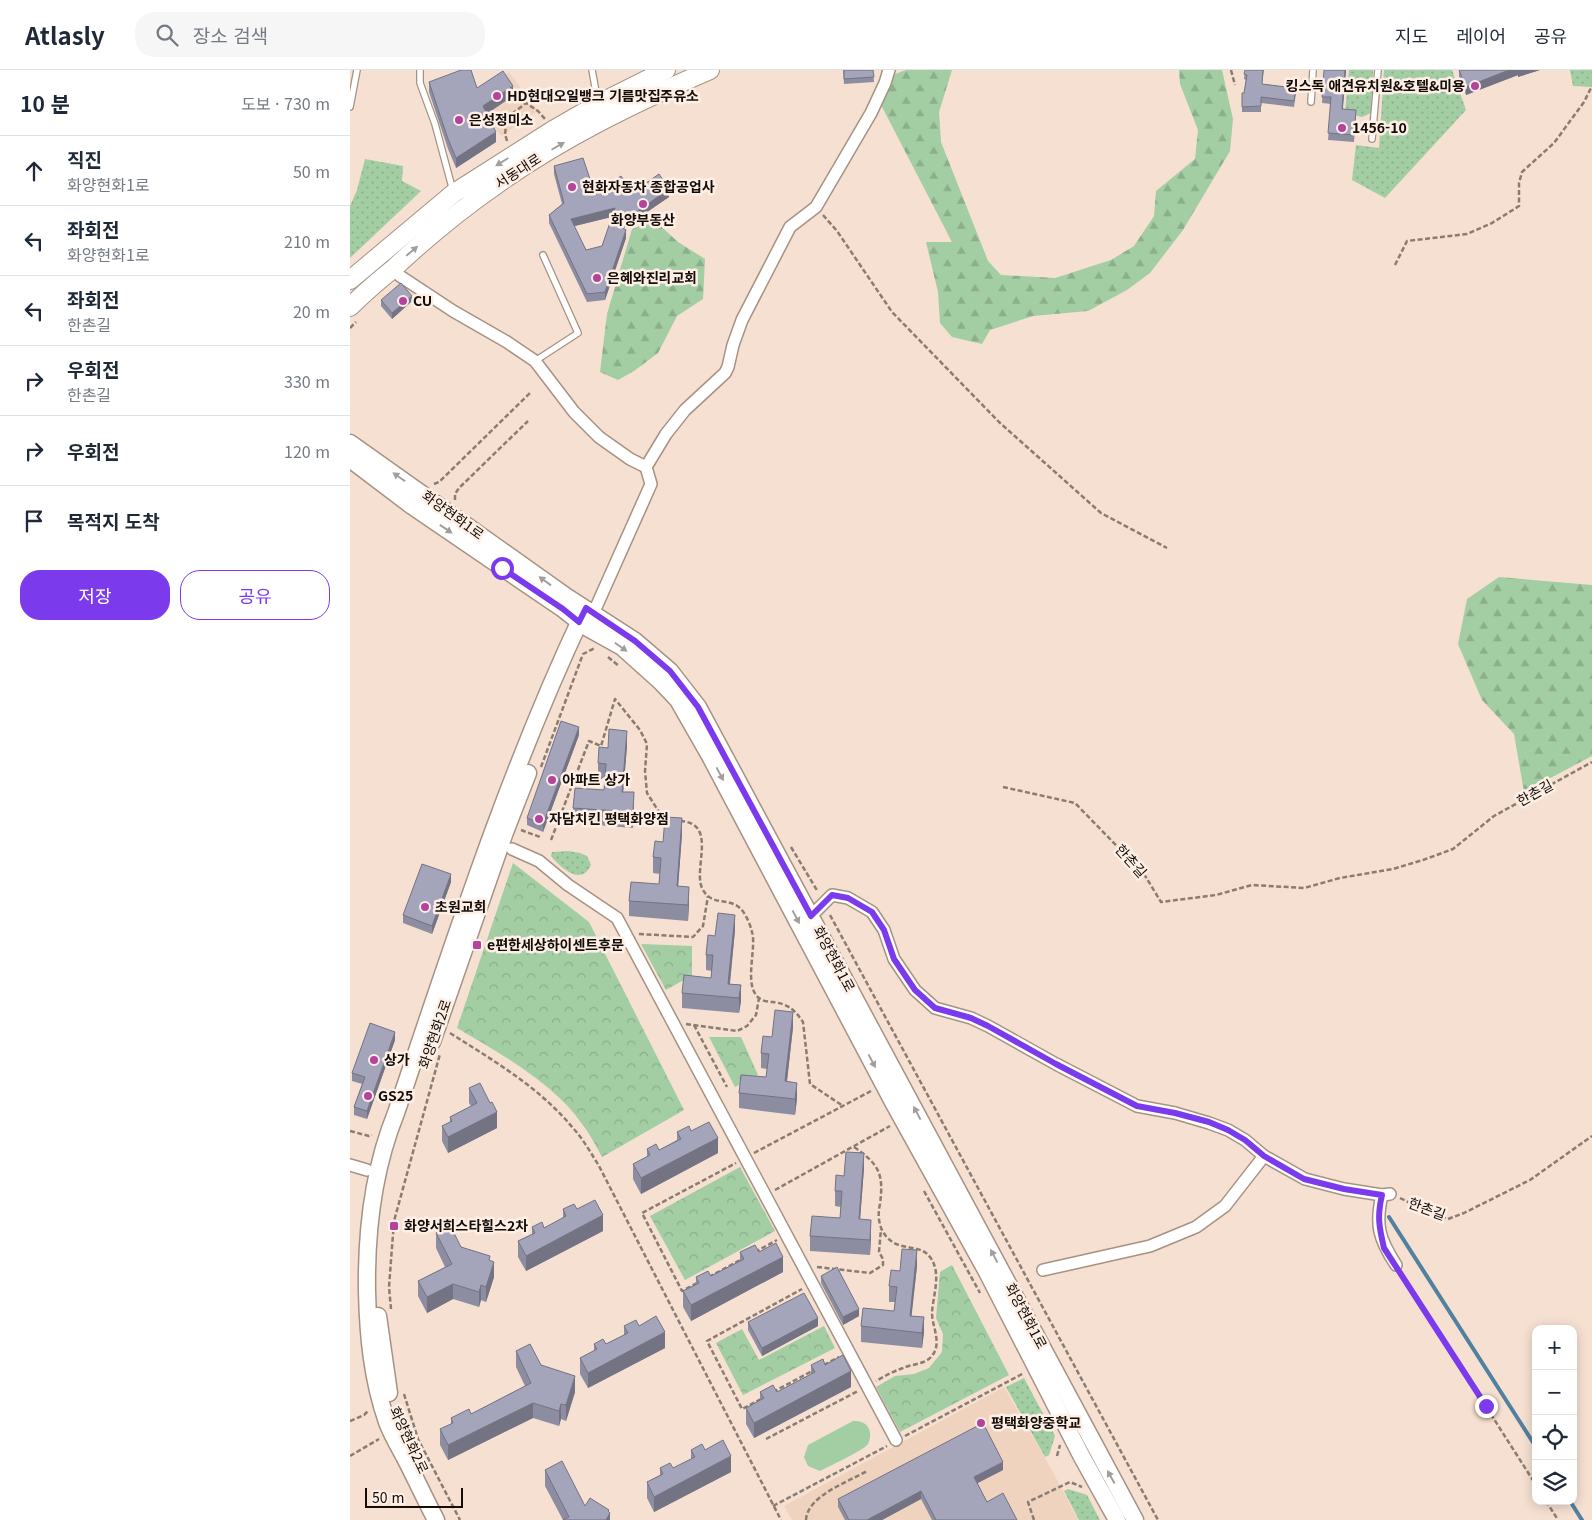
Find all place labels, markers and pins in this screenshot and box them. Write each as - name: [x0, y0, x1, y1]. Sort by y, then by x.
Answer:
- place label: 킹스독 애견유치원&호텔&미용: [1286, 75, 1465, 95]
- marker: 킹스독 애견유치원&호텔&미용: [1469, 80, 1481, 92]
- place label: HD현대오일뱅크 기름맛집주유소: [507, 85, 699, 105]
- marker: HD현대오일뱅크 기름맛집주유소: [491, 90, 503, 102]
- place label: 은성정미소: [469, 109, 534, 129]
- marker: 은성정미소: [453, 114, 465, 126]
- place label: 1456-10: [1352, 117, 1407, 137]
- marker: 1456-10: [1336, 122, 1348, 134]
- place label: 현화자동차 종합공업사: [582, 176, 715, 196]
- marker: 현화자동차 종합공업사: [566, 181, 578, 193]
- marker: 화양부동산: [637, 198, 649, 210]
- place label: 화양부동산: [611, 209, 675, 229]
- place label: 은혜와진리교회: [607, 267, 697, 287]
- marker: 은혜와진리교회: [591, 272, 603, 284]
- place label: CU: [413, 290, 432, 310]
- marker: CU: [397, 295, 409, 307]
- place label: 아파트 상가: [562, 769, 630, 789]
- marker: 아파트 상가: [546, 774, 558, 786]
- place label: 자담치킨 평택화양점: [549, 808, 669, 828]
- marker: 자담치킨 평택화양점: [533, 813, 545, 825]
- place label: 초원교회: [435, 896, 487, 916]
- marker: 초원교회: [419, 901, 431, 913]
- place label: e편한세상하이센트후문: [487, 934, 624, 954]
- marker: e편한세상하이센트후문: [471, 939, 483, 951]
- place label: 상가: [384, 1049, 410, 1069]
- marker: 상가: [368, 1054, 380, 1066]
- place label: GS25: [378, 1085, 413, 1105]
- marker: GS25: [362, 1090, 374, 1102]
- place label: 화양서희스타힐스2차: [404, 1215, 528, 1235]
- marker: 화양서희스타힐스2차: [388, 1220, 400, 1232]
- place label: 평택화양중학교: [991, 1412, 1081, 1432]
- marker: 평택화양중학교: [975, 1417, 987, 1429]

